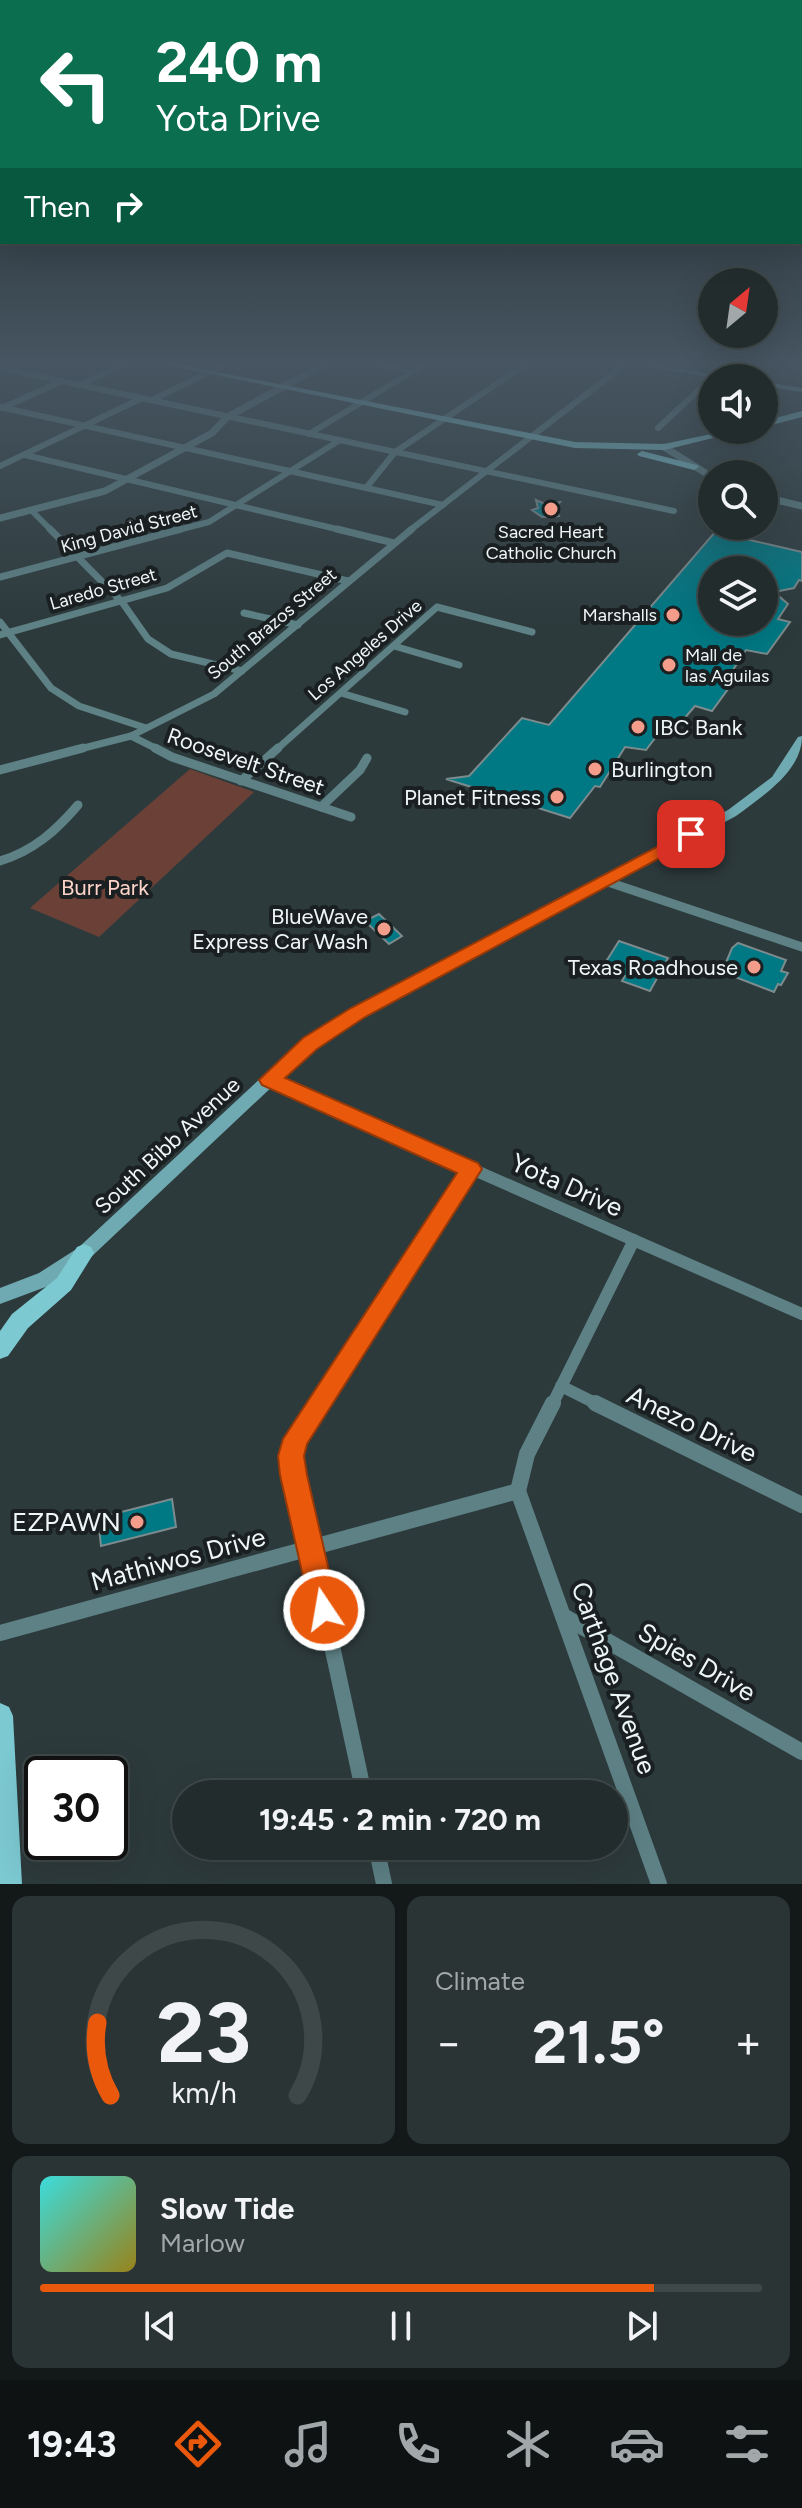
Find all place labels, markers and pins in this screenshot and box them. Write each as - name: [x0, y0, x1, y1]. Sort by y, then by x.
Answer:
- marker: Sacred Heart Catholic Church: [542, 500, 560, 518]
- place label: Sacred Heart Catholic Church: [486, 521, 616, 564]
- place label: Marshalls: [583, 604, 657, 626]
- marker: Marshalls: [664, 606, 682, 624]
- place label: Mall de las Aguilas: [685, 644, 769, 687]
- marker: Mall de las Aguilas: [660, 656, 678, 674]
- place label: IBC Bank: [654, 714, 743, 741]
- marker: IBC Bank: [629, 718, 647, 736]
- place label: Burlington: [611, 756, 713, 783]
- marker: Burlington: [586, 760, 604, 778]
- place label: Planet Fitness: [404, 784, 541, 811]
- marker: Planet Fitness: [548, 788, 566, 806]
- pin: [657, 800, 725, 868]
- place label: BlueWave Express Car Wash: [192, 903, 368, 955]
- marker: BlueWave Express Car Wash: [375, 920, 393, 938]
- place label: Texas Roadhouse: [568, 954, 738, 981]
- marker: Texas Roadhouse: [745, 958, 763, 976]
- place label: EZPAWN: [12, 1506, 121, 1538]
- marker: EZPAWN: [128, 1513, 146, 1531]

